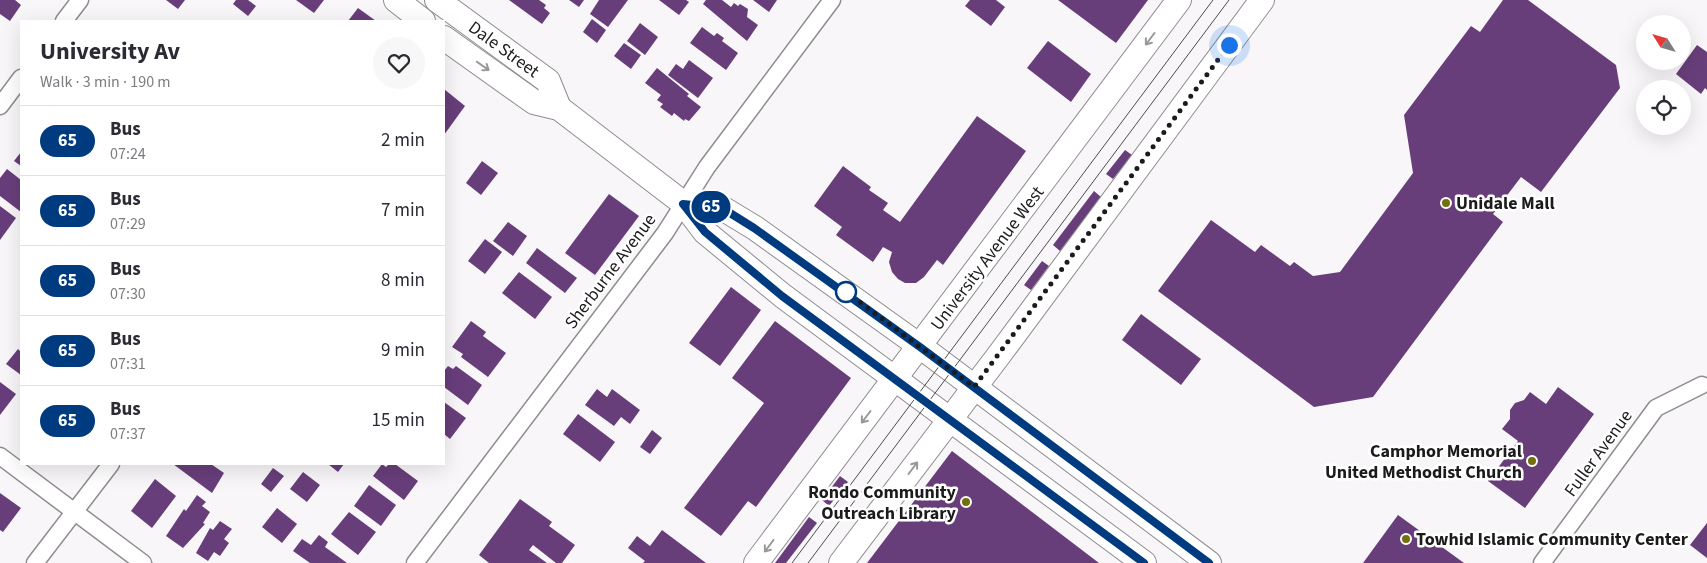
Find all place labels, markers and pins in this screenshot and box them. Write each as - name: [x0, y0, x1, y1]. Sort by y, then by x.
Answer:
- place label: Unidale Mall: [1456, 191, 1555, 216]
- marker: Unidale Mall: [1440, 197, 1452, 209]
- unlabelled marker: [835, 281, 857, 303]
- place label: Camphor Memorial United Methodist Church: [1325, 439, 1522, 485]
- marker: Camphor Memorial United Methodist Church: [1526, 455, 1538, 467]
- place label: Rondo Community Outreach Library: [808, 480, 957, 526]
- marker: Rondo Community Outreach Library: [960, 496, 972, 508]
- place label: Towhid Islamic Community Center: [1416, 527, 1689, 552]
- marker: Towhid Islamic Community Center: [1400, 533, 1412, 545]

